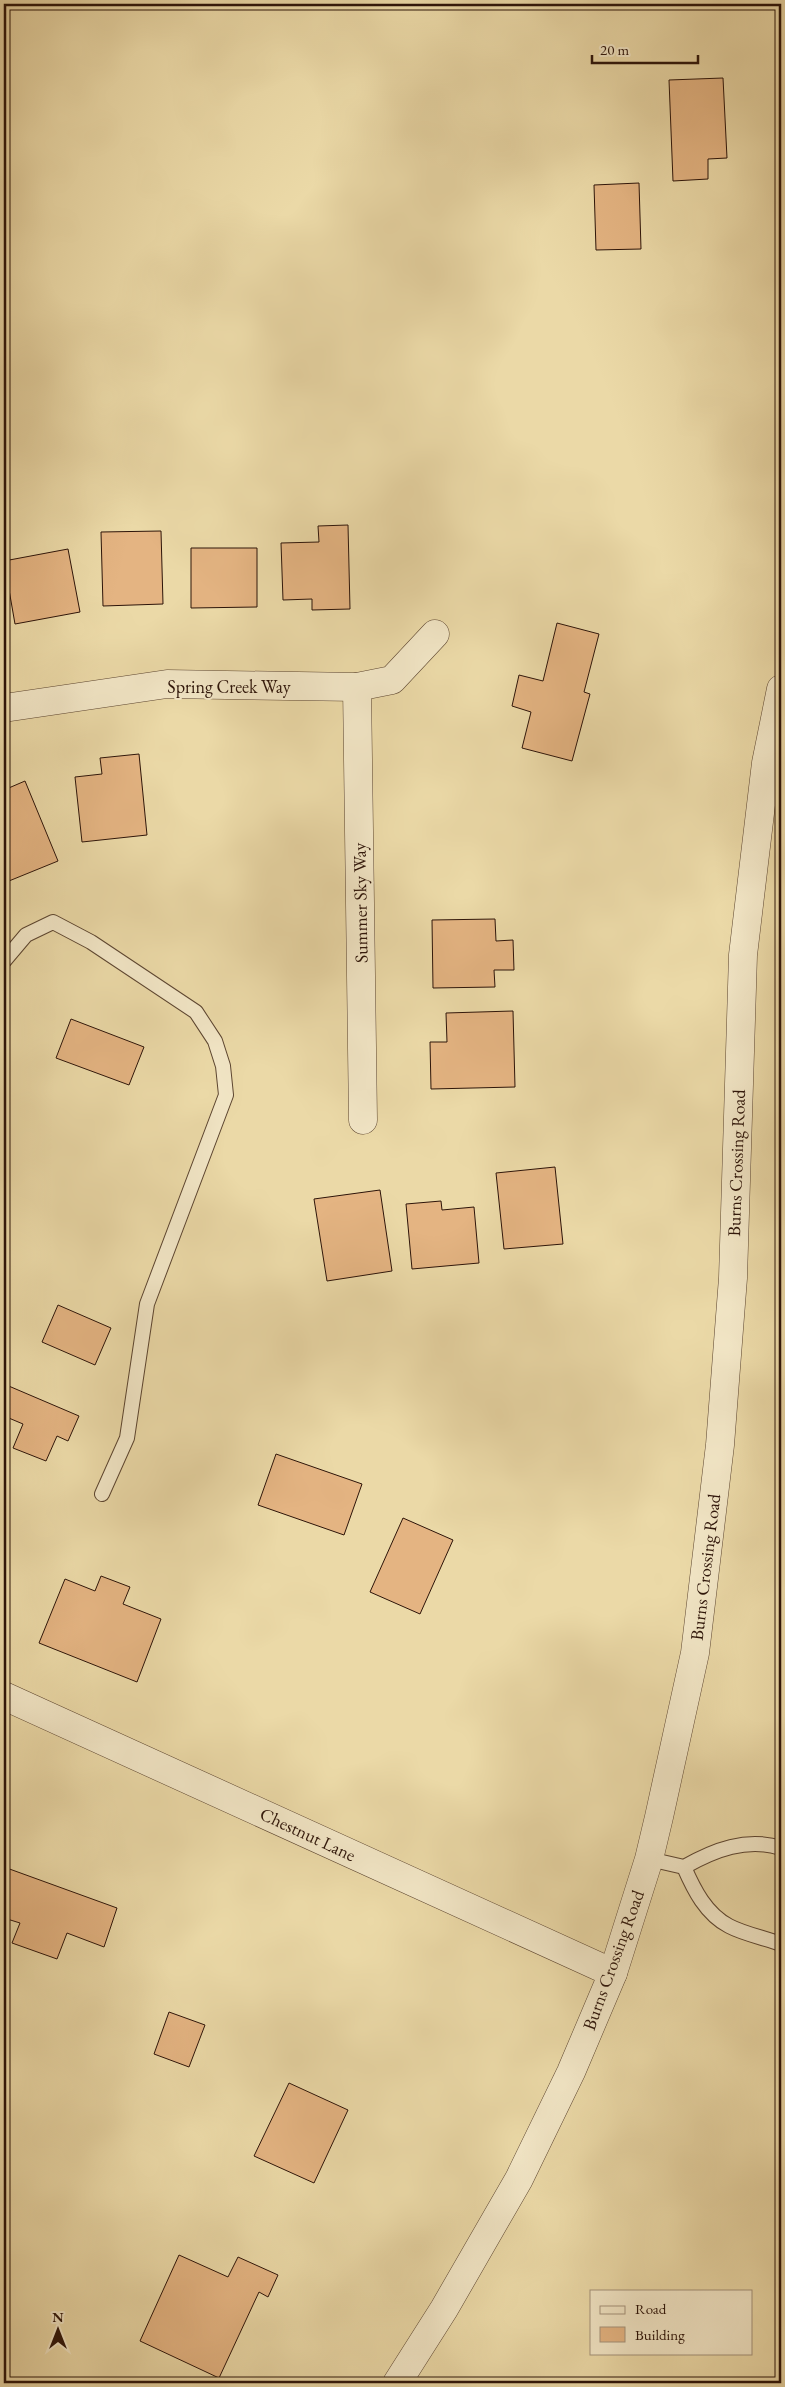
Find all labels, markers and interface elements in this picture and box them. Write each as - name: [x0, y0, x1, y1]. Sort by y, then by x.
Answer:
- scale bar: [592, 32, 699, 64]
- text: 20 m: [600, 40, 629, 59]
- street label: Spring Creek Way: [167, 675, 291, 698]
- street label: Summer Sky Way: [347, 843, 373, 963]
- street label: Burns Crossing Road: [722, 1088, 750, 1237]
- street label: Burns Crossing Road: [685, 1492, 725, 1642]
- street label: Chestnut Lane: [256, 1802, 360, 1866]
- street label: Burns Crossing Road: [577, 1886, 649, 2033]
- legend: [590, 2290, 752, 2354]
- text: Road: [635, 2299, 667, 2318]
- north arrow: [32, 2304, 82, 2354]
- text: N: [52, 2308, 64, 2326]
- text: Building: [635, 2325, 685, 2344]

